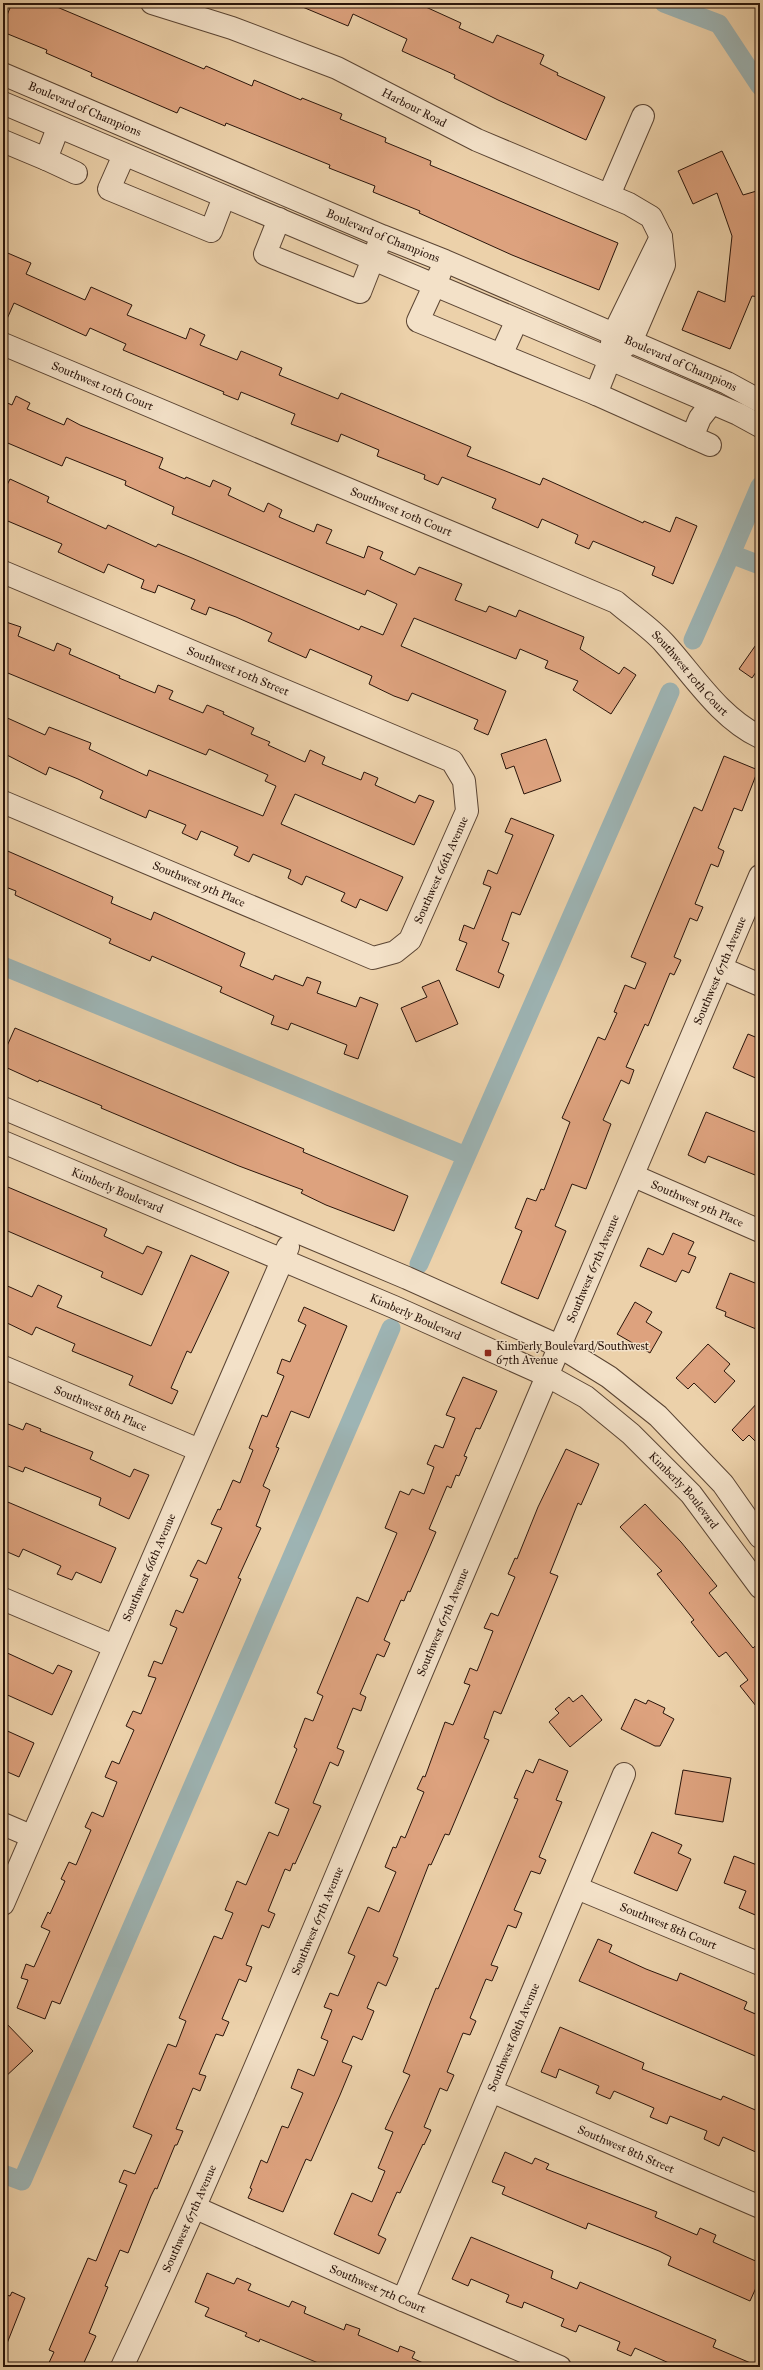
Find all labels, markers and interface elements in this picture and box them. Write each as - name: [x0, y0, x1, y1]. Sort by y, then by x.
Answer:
- street label: Boulevard of Champions: [26, 79, 143, 139]
- street label: Harbour Road: [379, 85, 449, 130]
- street label: Boulevard of Champions: [324, 206, 442, 265]
- street label: Boulevard of Champions: [622, 332, 740, 394]
- street label: Southwest 10th Court: [50, 358, 156, 414]
- street label: Southwest 10th Court: [348, 484, 455, 539]
- street label: Southwest 10th Court: [649, 627, 732, 719]
- street label: Southwest 10th Street: [185, 643, 292, 699]
- street label: Southwest 66th Avenue: [411, 814, 471, 926]
- street label: Southwest 9th Place: [151, 858, 247, 910]
- street label: Southwest 67th Avenue: [690, 914, 749, 1027]
- street label: Kimberly Boulevard: [69, 1165, 165, 1216]
- street label: Southwest 9th Place: [649, 1177, 746, 1230]
- street label: Southwest 67th Avenue: [563, 1212, 622, 1325]
- street label: Kimberly Boulevard: [368, 1291, 463, 1343]
- place label: Kimberly Boulevard/Southwest 67th Avenue: [496, 1339, 650, 1367]
- marker: Kimberly Boulevard/Southwest 67th Avenue: [483, 1348, 493, 1358]
- street label: Southwest 8th Place: [52, 1383, 149, 1434]
- street label: Kimberly Boulevard: [646, 1449, 721, 1532]
- street label: Southwest 66th Avenue: [120, 1511, 179, 1623]
- street label: Southwest 67th Avenue: [414, 1566, 472, 1678]
- street label: Southwest 67th Avenue: [288, 1865, 346, 1977]
- street label: Southwest 8th Court: [618, 1900, 720, 1953]
- street label: Southwest 68th Avenue: [484, 1981, 542, 2094]
- street label: Southwest 8th Street: [575, 2122, 677, 2177]
- street label: Southwest 67th Avenue: [159, 2162, 219, 2275]
- street label: Southwest 7th Court: [328, 2261, 429, 2316]

